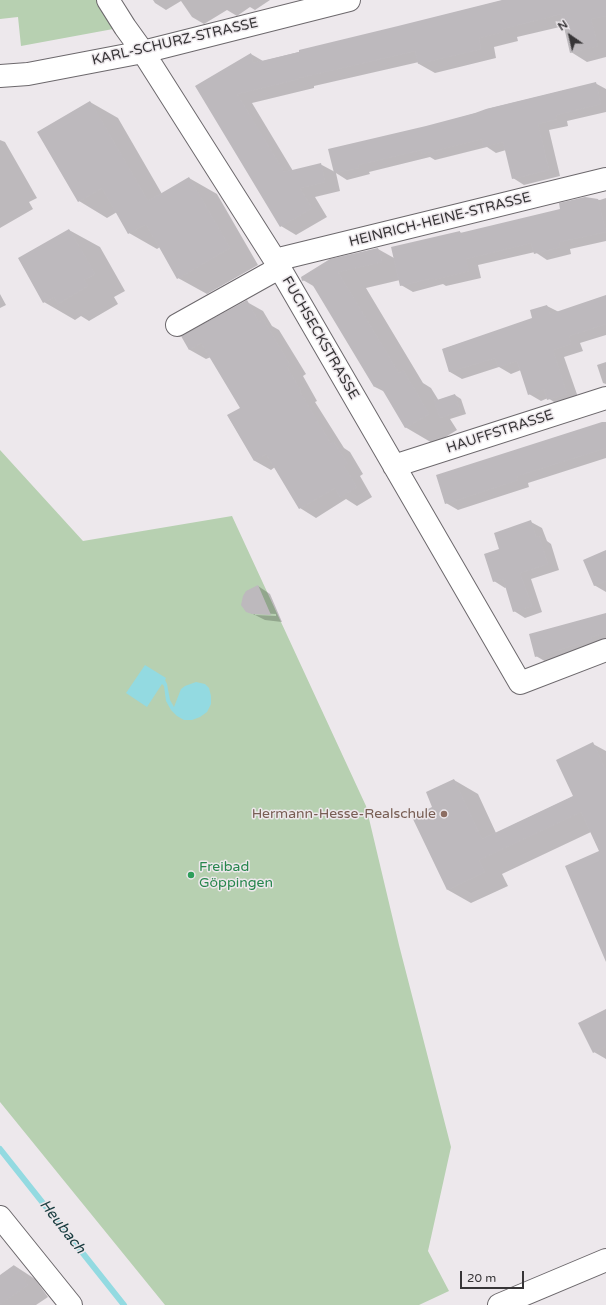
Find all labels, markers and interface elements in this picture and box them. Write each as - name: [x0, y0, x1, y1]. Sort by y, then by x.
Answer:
- street label: KARL-SCHURZ-STRASSE: [90, 15, 260, 69]
- north arrow: [550, 16, 590, 56]
- text: N: [556, 18, 570, 33]
- street label: HEINRICH-HEINE-STRASSE: [347, 189, 533, 251]
- street label: FUCHSECKSTRASSE: [278, 274, 362, 402]
- street label: HAUFFSTRASSE: [444, 407, 556, 457]
- place label: Hermann-Hesse-Realschule: [252, 806, 436, 822]
- marker: Hermann-Hesse-Realschule: [439, 809, 449, 819]
- place label: Freibad Göppingen: [199, 859, 273, 892]
- marker: Freibad Göppingen: [186, 870, 196, 880]
- water label: Heubach: [35, 1196, 89, 1258]
- scale bar: [462, 1263, 526, 1289]
- text: 20 m: [467, 1271, 496, 1285]

